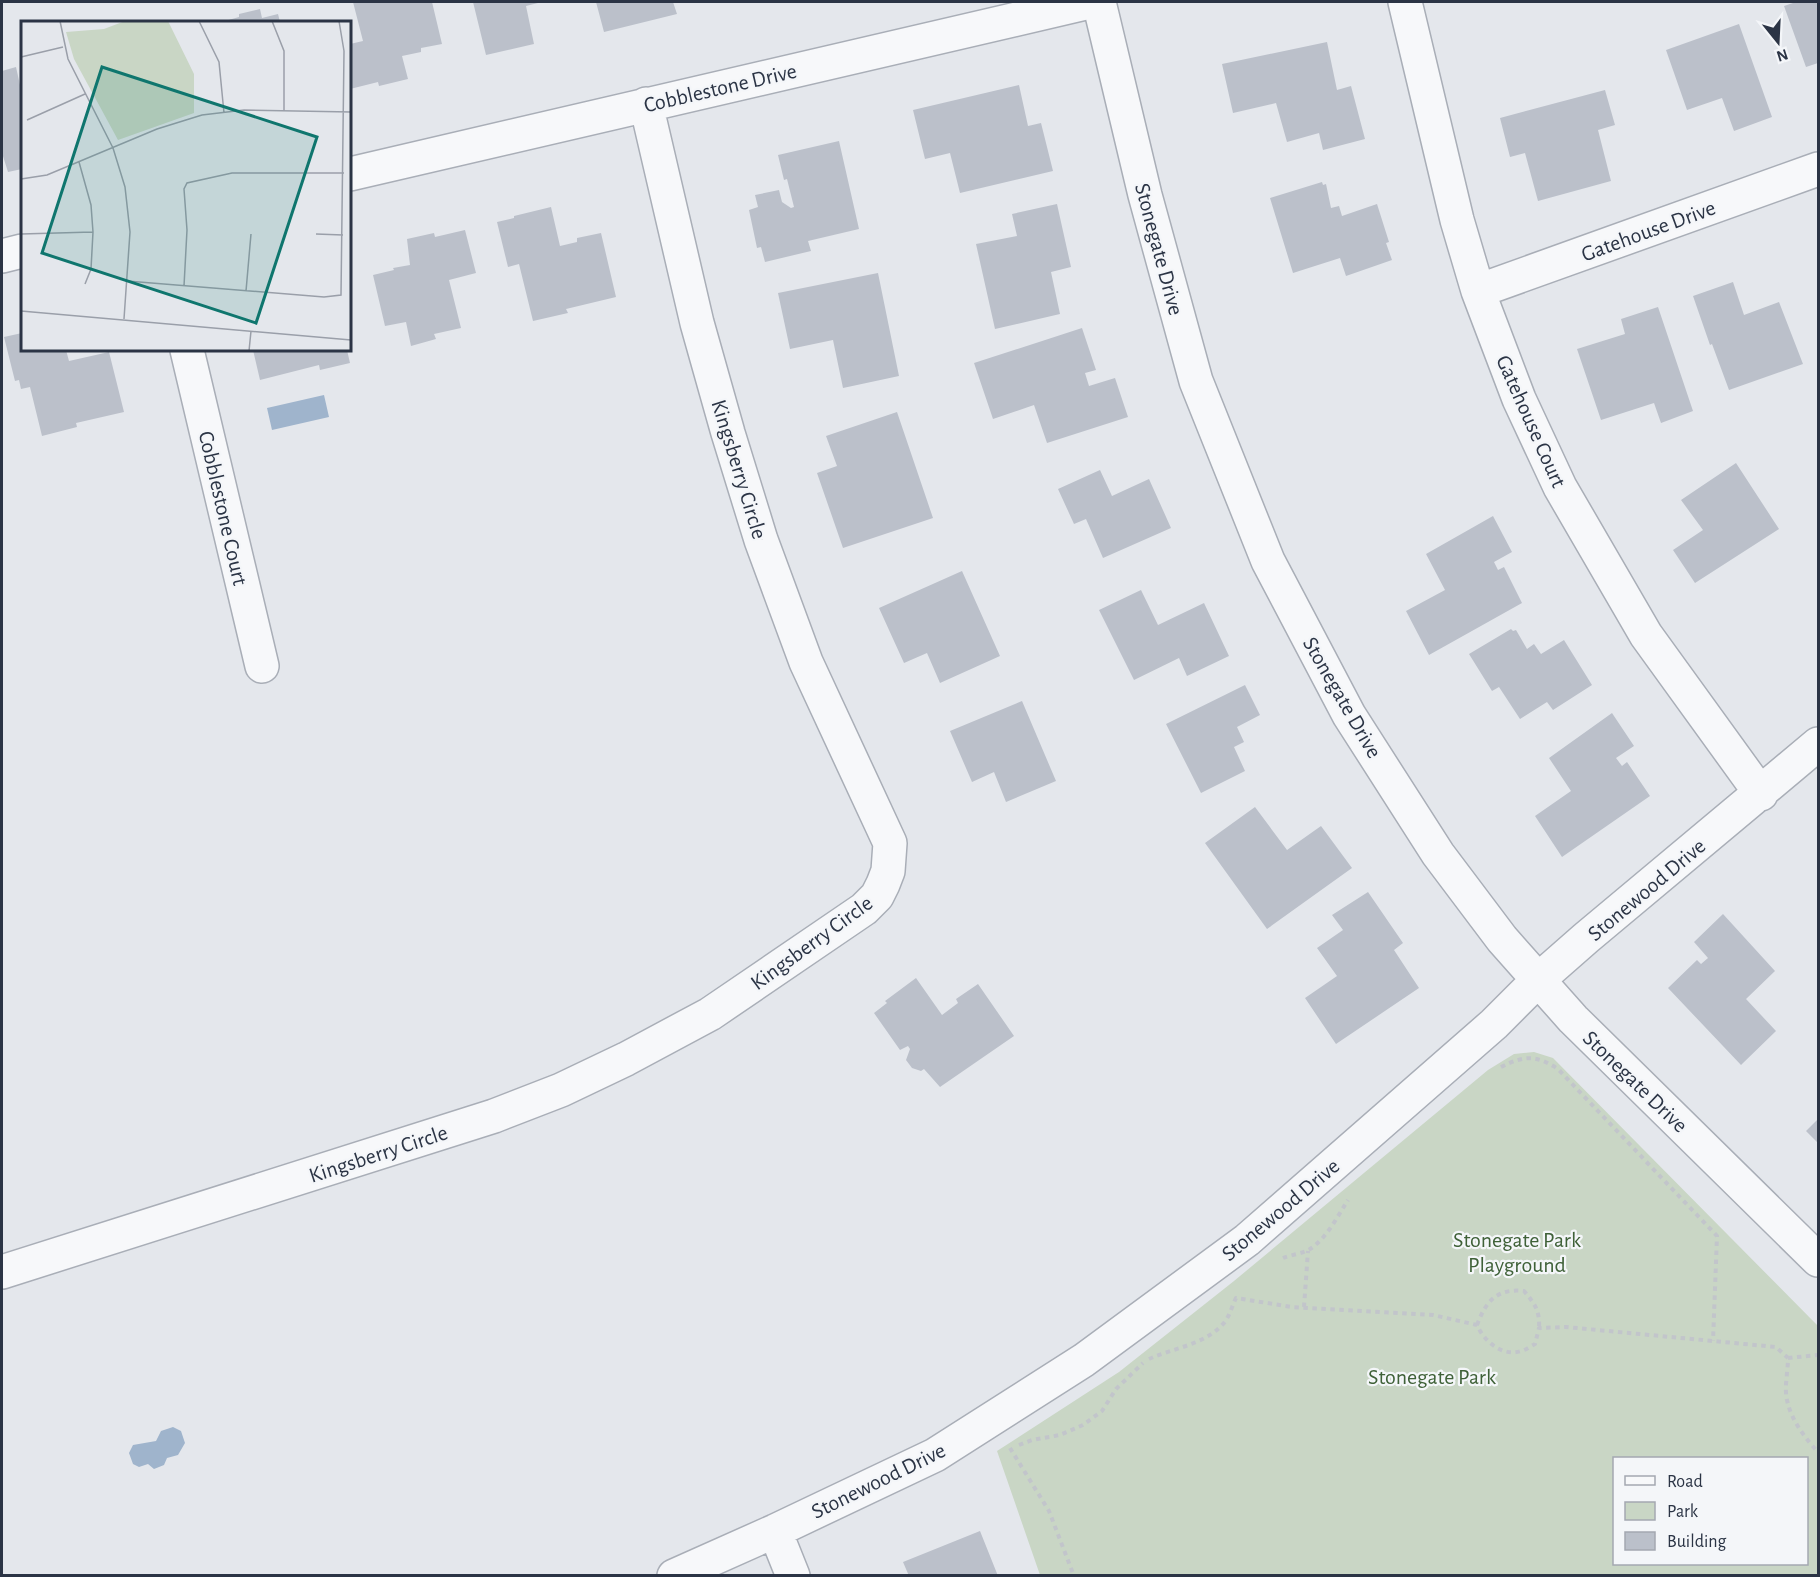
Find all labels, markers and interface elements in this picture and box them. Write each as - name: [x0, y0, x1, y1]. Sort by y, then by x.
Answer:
- north arrow: [1748, 12, 1808, 72]
- inset map: [21, 21, 351, 351]
- text: N: [1775, 46, 1790, 65]
- street label: Cobblestone Drive: [642, 60, 799, 116]
- street label: Stonegate Drive: [1131, 181, 1187, 318]
- street label: Gatehouse Drive: [1578, 196, 1718, 265]
- street label: Gatehouse Court: [1492, 352, 1570, 491]
- street label: Kingsberry Circle: [707, 397, 771, 542]
- street label: Cobblestone Court: [195, 429, 251, 587]
- street label: Stonegate Drive: [1299, 633, 1386, 762]
- street label: Stonewood Drive: [1584, 834, 1710, 945]
- street label: Kingsberry Circle: [747, 891, 876, 994]
- street label: Stonegate Drive: [1579, 1027, 1692, 1137]
- street label: Kingsberry Circle: [306, 1121, 450, 1187]
- street label: Stonewood Drive: [1218, 1154, 1344, 1265]
- park label: Stonegate Park Playground: [1453, 1229, 1581, 1276]
- park label: Stonegate Park: [1368, 1366, 1496, 1388]
- street label: Stonewood Drive: [808, 1439, 949, 1523]
- legend: [1613, 1457, 1808, 1565]
- text: Road: [1667, 1473, 1703, 1491]
- text: Park: [1667, 1503, 1699, 1521]
- text: Building: [1667, 1533, 1727, 1551]

